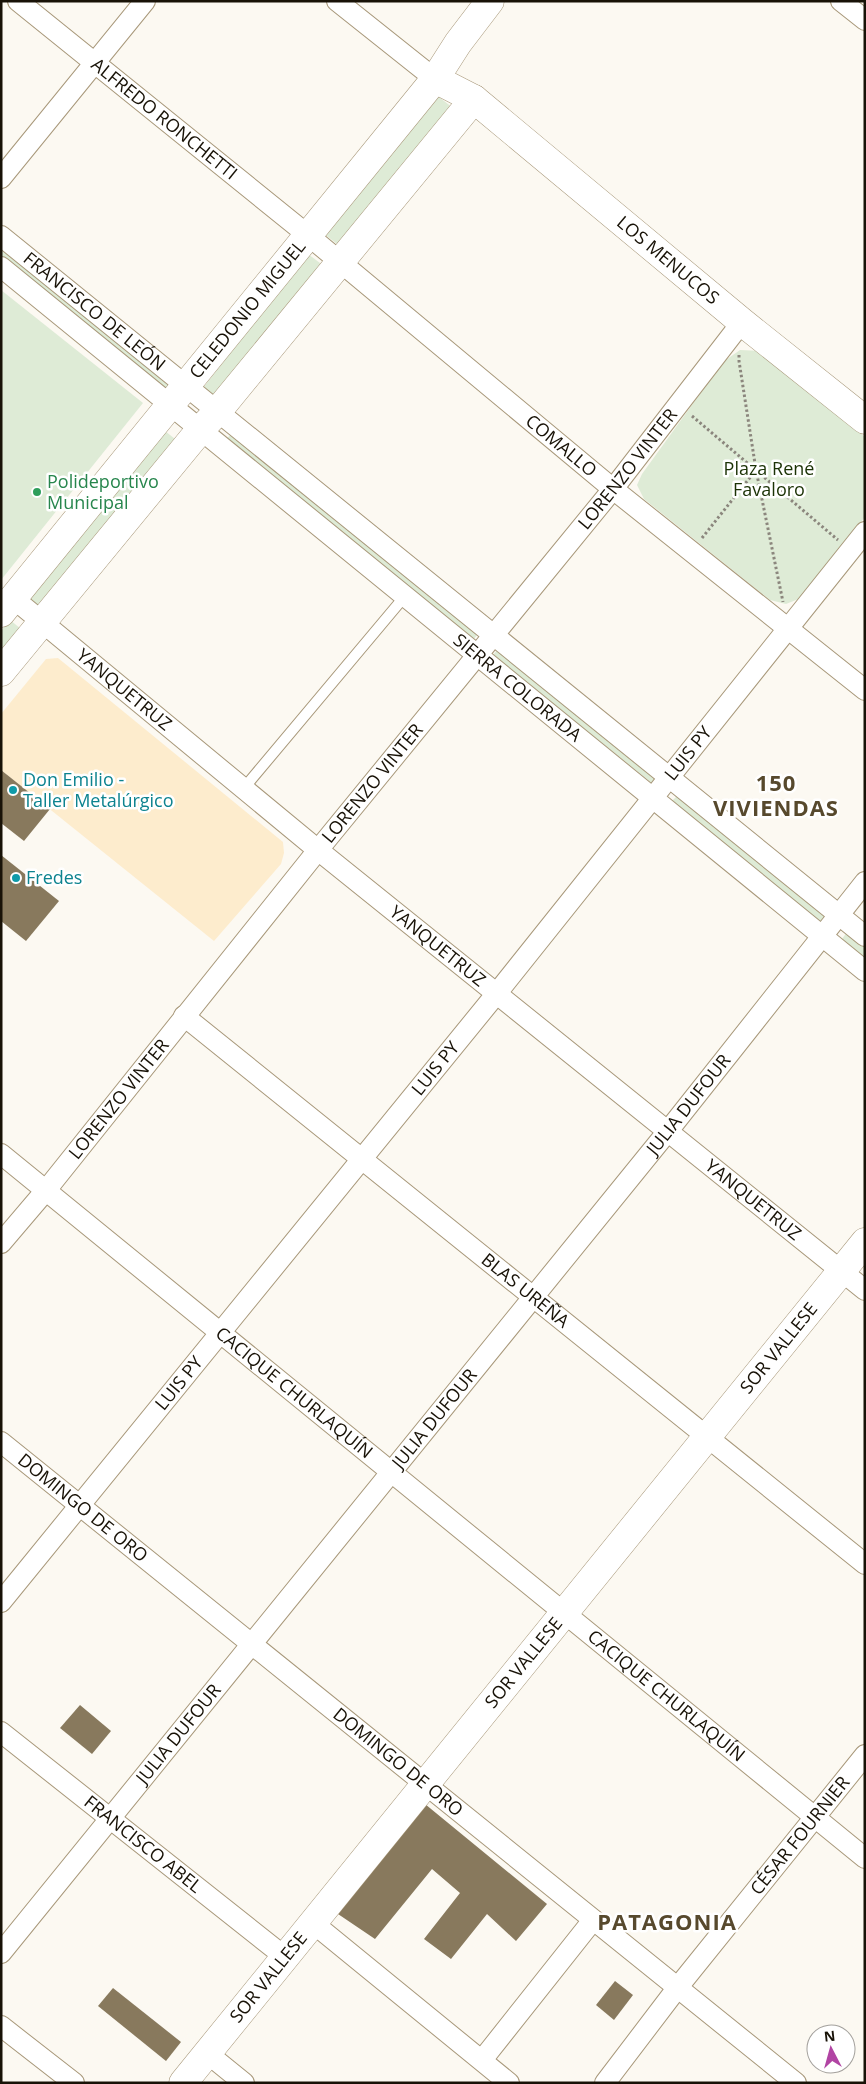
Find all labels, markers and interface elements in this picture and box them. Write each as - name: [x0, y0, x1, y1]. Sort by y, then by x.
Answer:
- street label: ALFREDO RONCHETTI: [87, 52, 243, 185]
- street label: LOS MENUCOS: [612, 210, 725, 309]
- street label: CELEDONIO MIGUEL: [183, 235, 310, 383]
- street label: FRANCISCO DE LEÓN: [19, 246, 171, 376]
- street label: LORENZO VINTER: [572, 403, 682, 534]
- street label: COMALLO: [521, 408, 602, 482]
- park label: Plaza René Favaloro: [724, 456, 814, 501]
- place label: Polideportivo Municipal: [47, 469, 159, 514]
- marker: Polideportivo Municipal: [31, 486, 43, 498]
- street label: SIERRA COLORADA: [449, 627, 588, 747]
- street label: YANQUETRUZ: [72, 643, 177, 735]
- street label: LORENZO VINTER: [316, 718, 428, 847]
- street label: LUIS PY: [658, 720, 717, 785]
- place label: Don Emilio - Taller Metalúrgico: [23, 767, 174, 812]
- district label: 150 VIVIENDAS: [713, 767, 839, 822]
- marker: Don Emilio - Taller Metalúrgico: [7, 784, 19, 796]
- place label: Fredes: [26, 865, 82, 889]
- marker: Fredes: [10, 872, 22, 884]
- street label: YANQUETRUZ: [385, 899, 491, 991]
- street label: LORENZO VINTER: [63, 1033, 173, 1164]
- street label: LUIS PY: [405, 1035, 464, 1100]
- street label: JULIA DUFOUR: [639, 1049, 735, 1161]
- street label: YANQUETRUZ: [701, 1153, 807, 1245]
- street label: BLAS UREÑA: [477, 1247, 575, 1333]
- street label: SOR VALLESE: [734, 1297, 822, 1398]
- street label: CACIQUE CHURLAQUÍN: [211, 1321, 378, 1463]
- street label: LUIS PY: [149, 1350, 208, 1415]
- street label: JULIA DUFOUR: [385, 1363, 482, 1475]
- street label: DOMINGO DE ORO: [13, 1447, 153, 1567]
- street label: SOR VALLESE: [479, 1612, 567, 1713]
- street label: CACIQUE CHURLAQUÍN: [583, 1624, 750, 1767]
- street label: JULIA DUFOUR: [129, 1678, 226, 1790]
- street label: DOMINGO DE ORO: [329, 1702, 469, 1821]
- street label: CÉSAR FOURNIER: [744, 1771, 854, 1899]
- street label: FRANCISCO ABEL: [80, 1789, 207, 1898]
- district label: PATAGONIA: [597, 1906, 737, 1936]
- street label: SOR VALLESE: [224, 1926, 312, 2027]
- north arrow: [806, 2024, 856, 2074]
- text: N: [823, 2026, 836, 2046]

